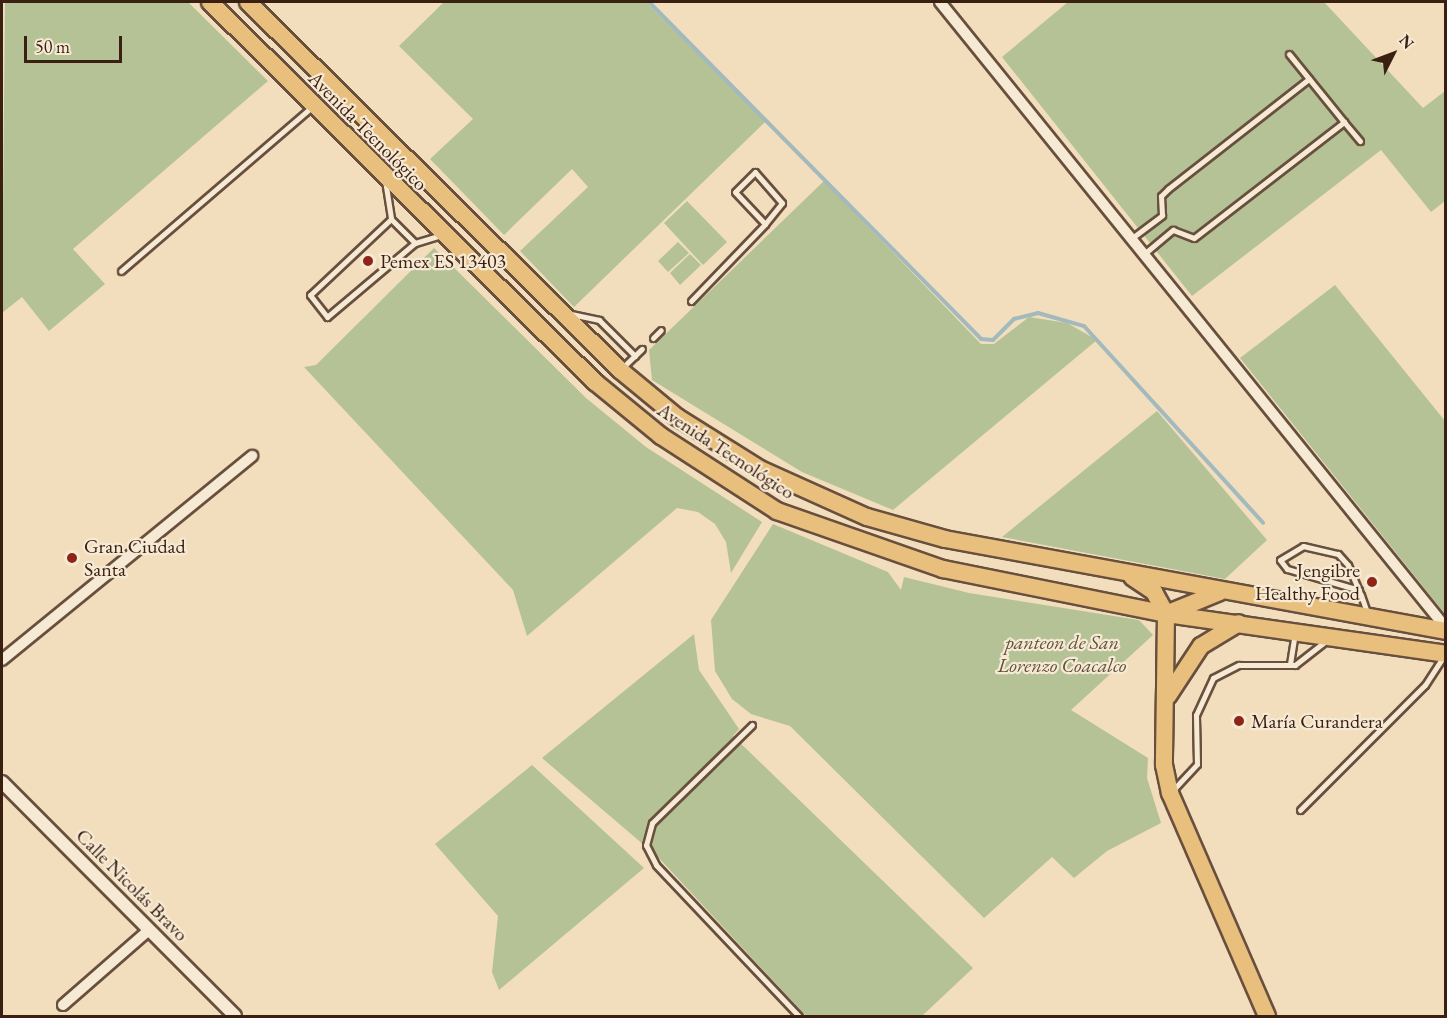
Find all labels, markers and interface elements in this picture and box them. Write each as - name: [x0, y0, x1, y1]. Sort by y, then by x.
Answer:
- scale bar: [27, 24, 124, 62]
- north arrow: [1363, 24, 1423, 84]
- text: N: [1395, 30, 1419, 53]
- text: 50 m: [35, 35, 70, 58]
- street label: Avenida Tecnológico: [303, 66, 433, 196]
- place label: Pemex ES 13403: [380, 249, 506, 273]
- marker: Pemex ES 13403: [361, 254, 375, 268]
- street label: Avenida Tecnológico: [653, 398, 799, 504]
- place label: Gran Ciudad Santa: [84, 534, 186, 581]
- marker: Gran Ciudad Santa: [65, 551, 79, 565]
- place label: Jengibre Healthy Food: [1255, 558, 1360, 605]
- marker: Jengibre Healthy Food: [1365, 575, 1379, 589]
- park label: panteon de San Lorenzo Coacalco: [998, 631, 1126, 678]
- place label: María Curandera: [1251, 709, 1383, 733]
- marker: María Curandera: [1232, 714, 1246, 728]
- street label: Calle Nicolás Bravo: [71, 824, 193, 946]

